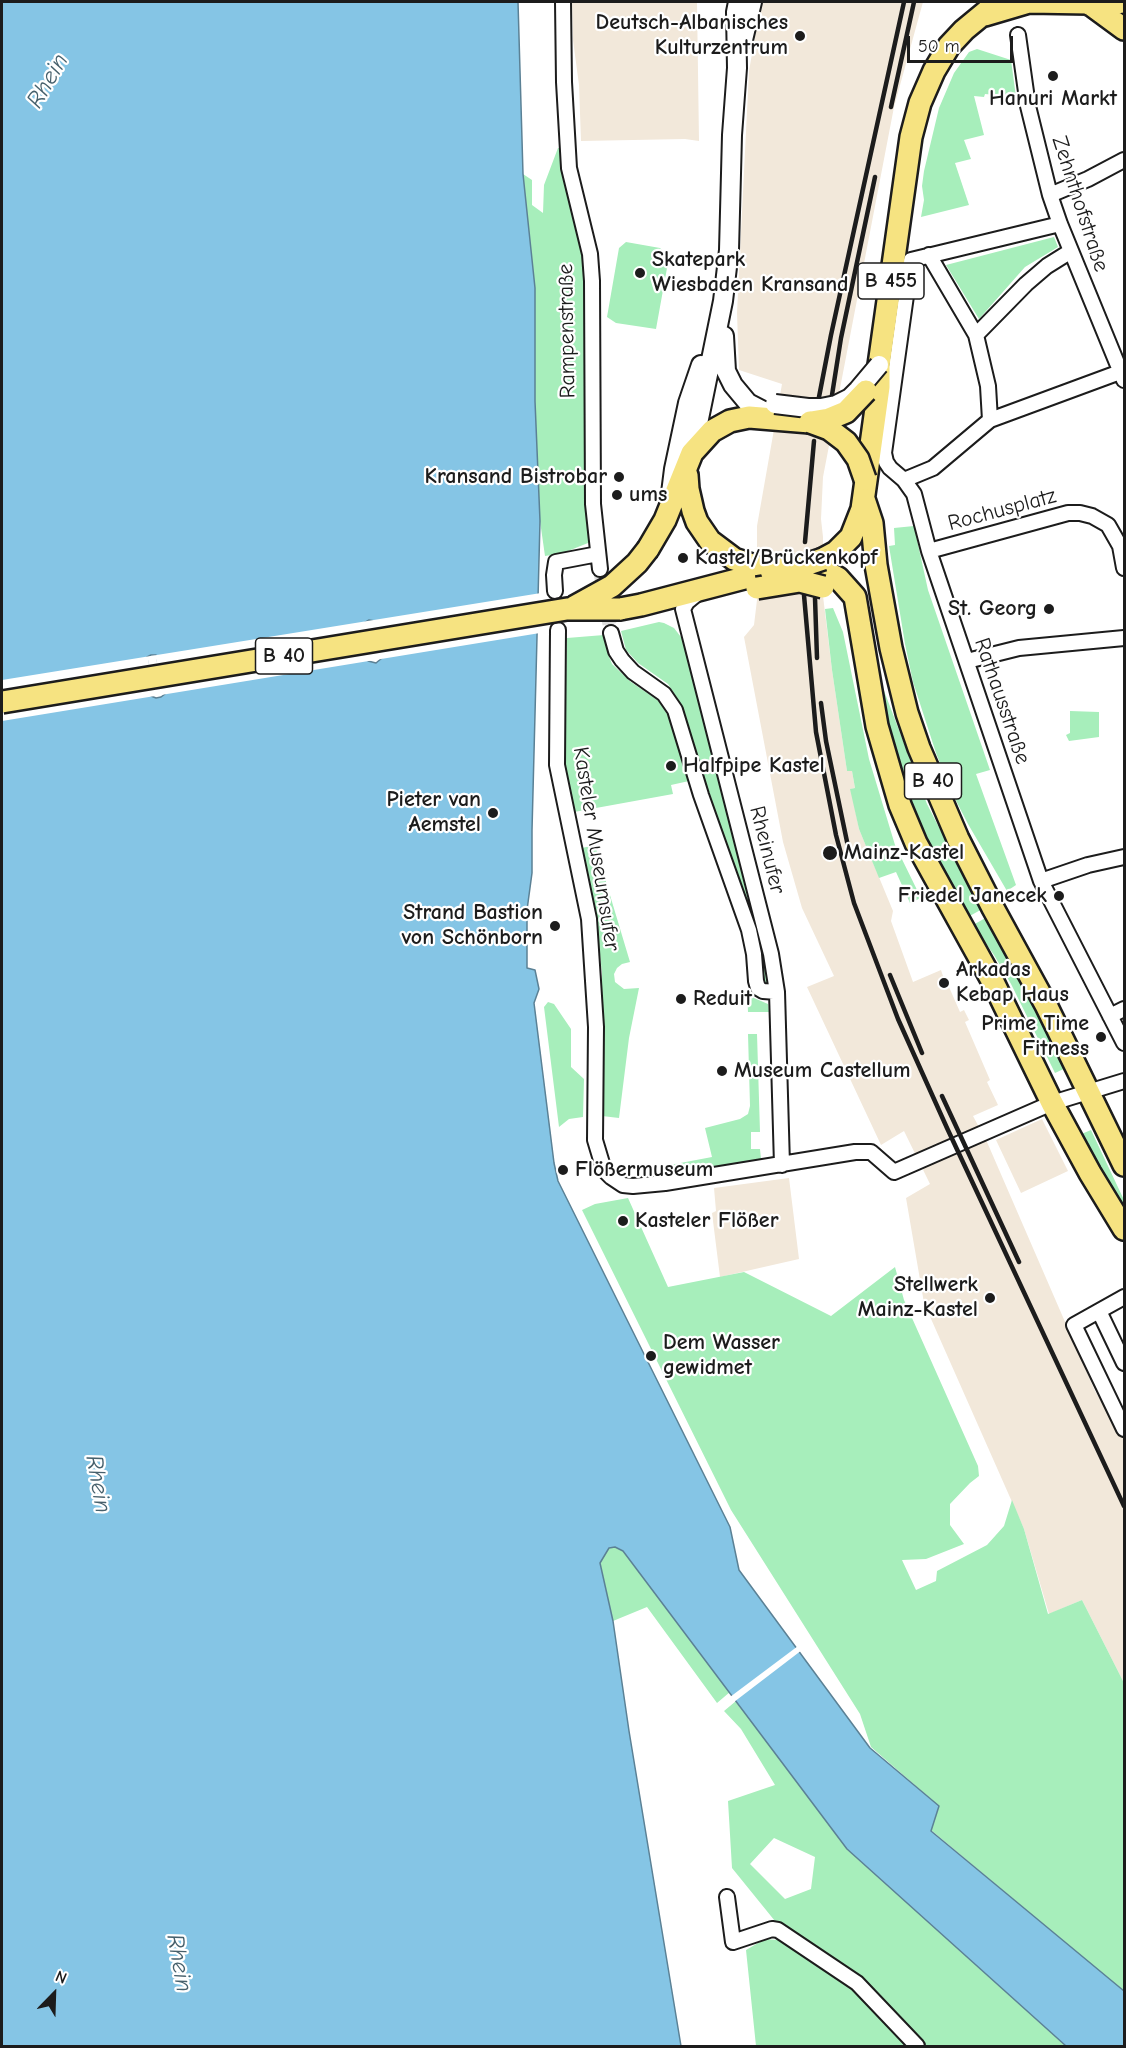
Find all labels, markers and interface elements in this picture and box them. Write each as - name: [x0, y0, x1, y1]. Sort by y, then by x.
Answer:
- place label: Deutsch-Albanisches Kulturzentrum: [596, 10, 788, 62]
- scale bar: [910, 24, 1016, 62]
- marker: Deutsch-Albanisches Kulturzentrum: [793, 29, 807, 43]
- text: 50 m: [918, 36, 960, 57]
- water label: Rhein: [21, 49, 75, 113]
- marker: Hanuri Markt: [1046, 69, 1060, 83]
- place label: Hanuri Markt: [989, 86, 1117, 112]
- street label: Zehnthofstraße: [1046, 133, 1114, 275]
- place label: Skatepark Wiesbaden Kransand: [652, 247, 849, 298]
- street label: Rampenstraße: [553, 263, 581, 399]
- road number: B 455: [858, 263, 924, 299]
- marker: Skatepark Wiesbaden Kransand: [633, 266, 647, 280]
- place label: Kransand Bistrobar: [425, 464, 607, 490]
- marker: Kransand Bistrobar: [612, 470, 626, 484]
- place label: ums: [629, 482, 667, 508]
- street label: Rochusplatz: [945, 483, 1059, 537]
- marker: ums: [610, 488, 624, 502]
- place label: Kastel/Brückenkopf: [695, 545, 878, 571]
- marker: Kastel/Brückenkopf: [676, 551, 690, 565]
- place label: St. Georg: [948, 596, 1037, 622]
- marker: St. Georg: [1042, 602, 1056, 616]
- street label: Rathausstraße: [968, 634, 1036, 768]
- road number: B 40: [256, 638, 312, 674]
- street label: Kasteler Museumsufer: [567, 745, 625, 953]
- place label: Halfpipe Kastel: [683, 753, 825, 779]
- marker: Halfpipe Kastel: [664, 759, 678, 773]
- road number: B 40: [904, 763, 962, 799]
- place label: Pieter van Aemstel: [386, 787, 481, 838]
- street label: Rheinufer: [743, 803, 791, 897]
- marker: Pieter van Aemstel: [486, 806, 500, 820]
- place label: Mainz-Kastel: [844, 840, 964, 866]
- marker: Mainz-Kastel: [821, 844, 839, 862]
- place label: Friedel Janecek: [898, 883, 1047, 909]
- marker: Friedel Janecek: [1052, 889, 1066, 903]
- place label: Strand Bastion von Schönborn: [402, 900, 543, 951]
- marker: Strand Bastion von Schönborn: [548, 919, 562, 933]
- place label: Arkadas Kebap Haus: [956, 957, 1069, 1008]
- marker: Arkadas Kebap Haus: [937, 976, 951, 990]
- place label: Reduit: [693, 986, 752, 1012]
- marker: Reduit: [674, 992, 688, 1006]
- place label: Prime Time Fitness: [981, 1011, 1089, 1062]
- marker: Prime Time Fitness: [1094, 1030, 1108, 1044]
- place label: Museum Castellum: [734, 1058, 911, 1084]
- marker: Museum Castellum: [715, 1064, 729, 1078]
- place label: Flößermuseum: [575, 1157, 713, 1183]
- marker: Flößermuseum: [556, 1163, 570, 1177]
- place label: Kasteler Flößer: [635, 1208, 779, 1234]
- marker: Kasteler Flößer: [616, 1214, 630, 1228]
- place label: Stellwerk Mainz-Kastel: [858, 1272, 978, 1324]
- marker: Stellwerk Mainz-Kastel: [983, 1291, 997, 1305]
- place label: Dem Wasser gewidmet: [663, 1330, 780, 1382]
- marker: Dem Wasser gewidmet: [644, 1349, 658, 1363]
- water label: Rhein: [79, 1453, 117, 1515]
- water label: Rhein: [160, 1932, 198, 1994]
- north arrow: [24, 1964, 84, 2024]
- text: N: [53, 1967, 69, 1988]

